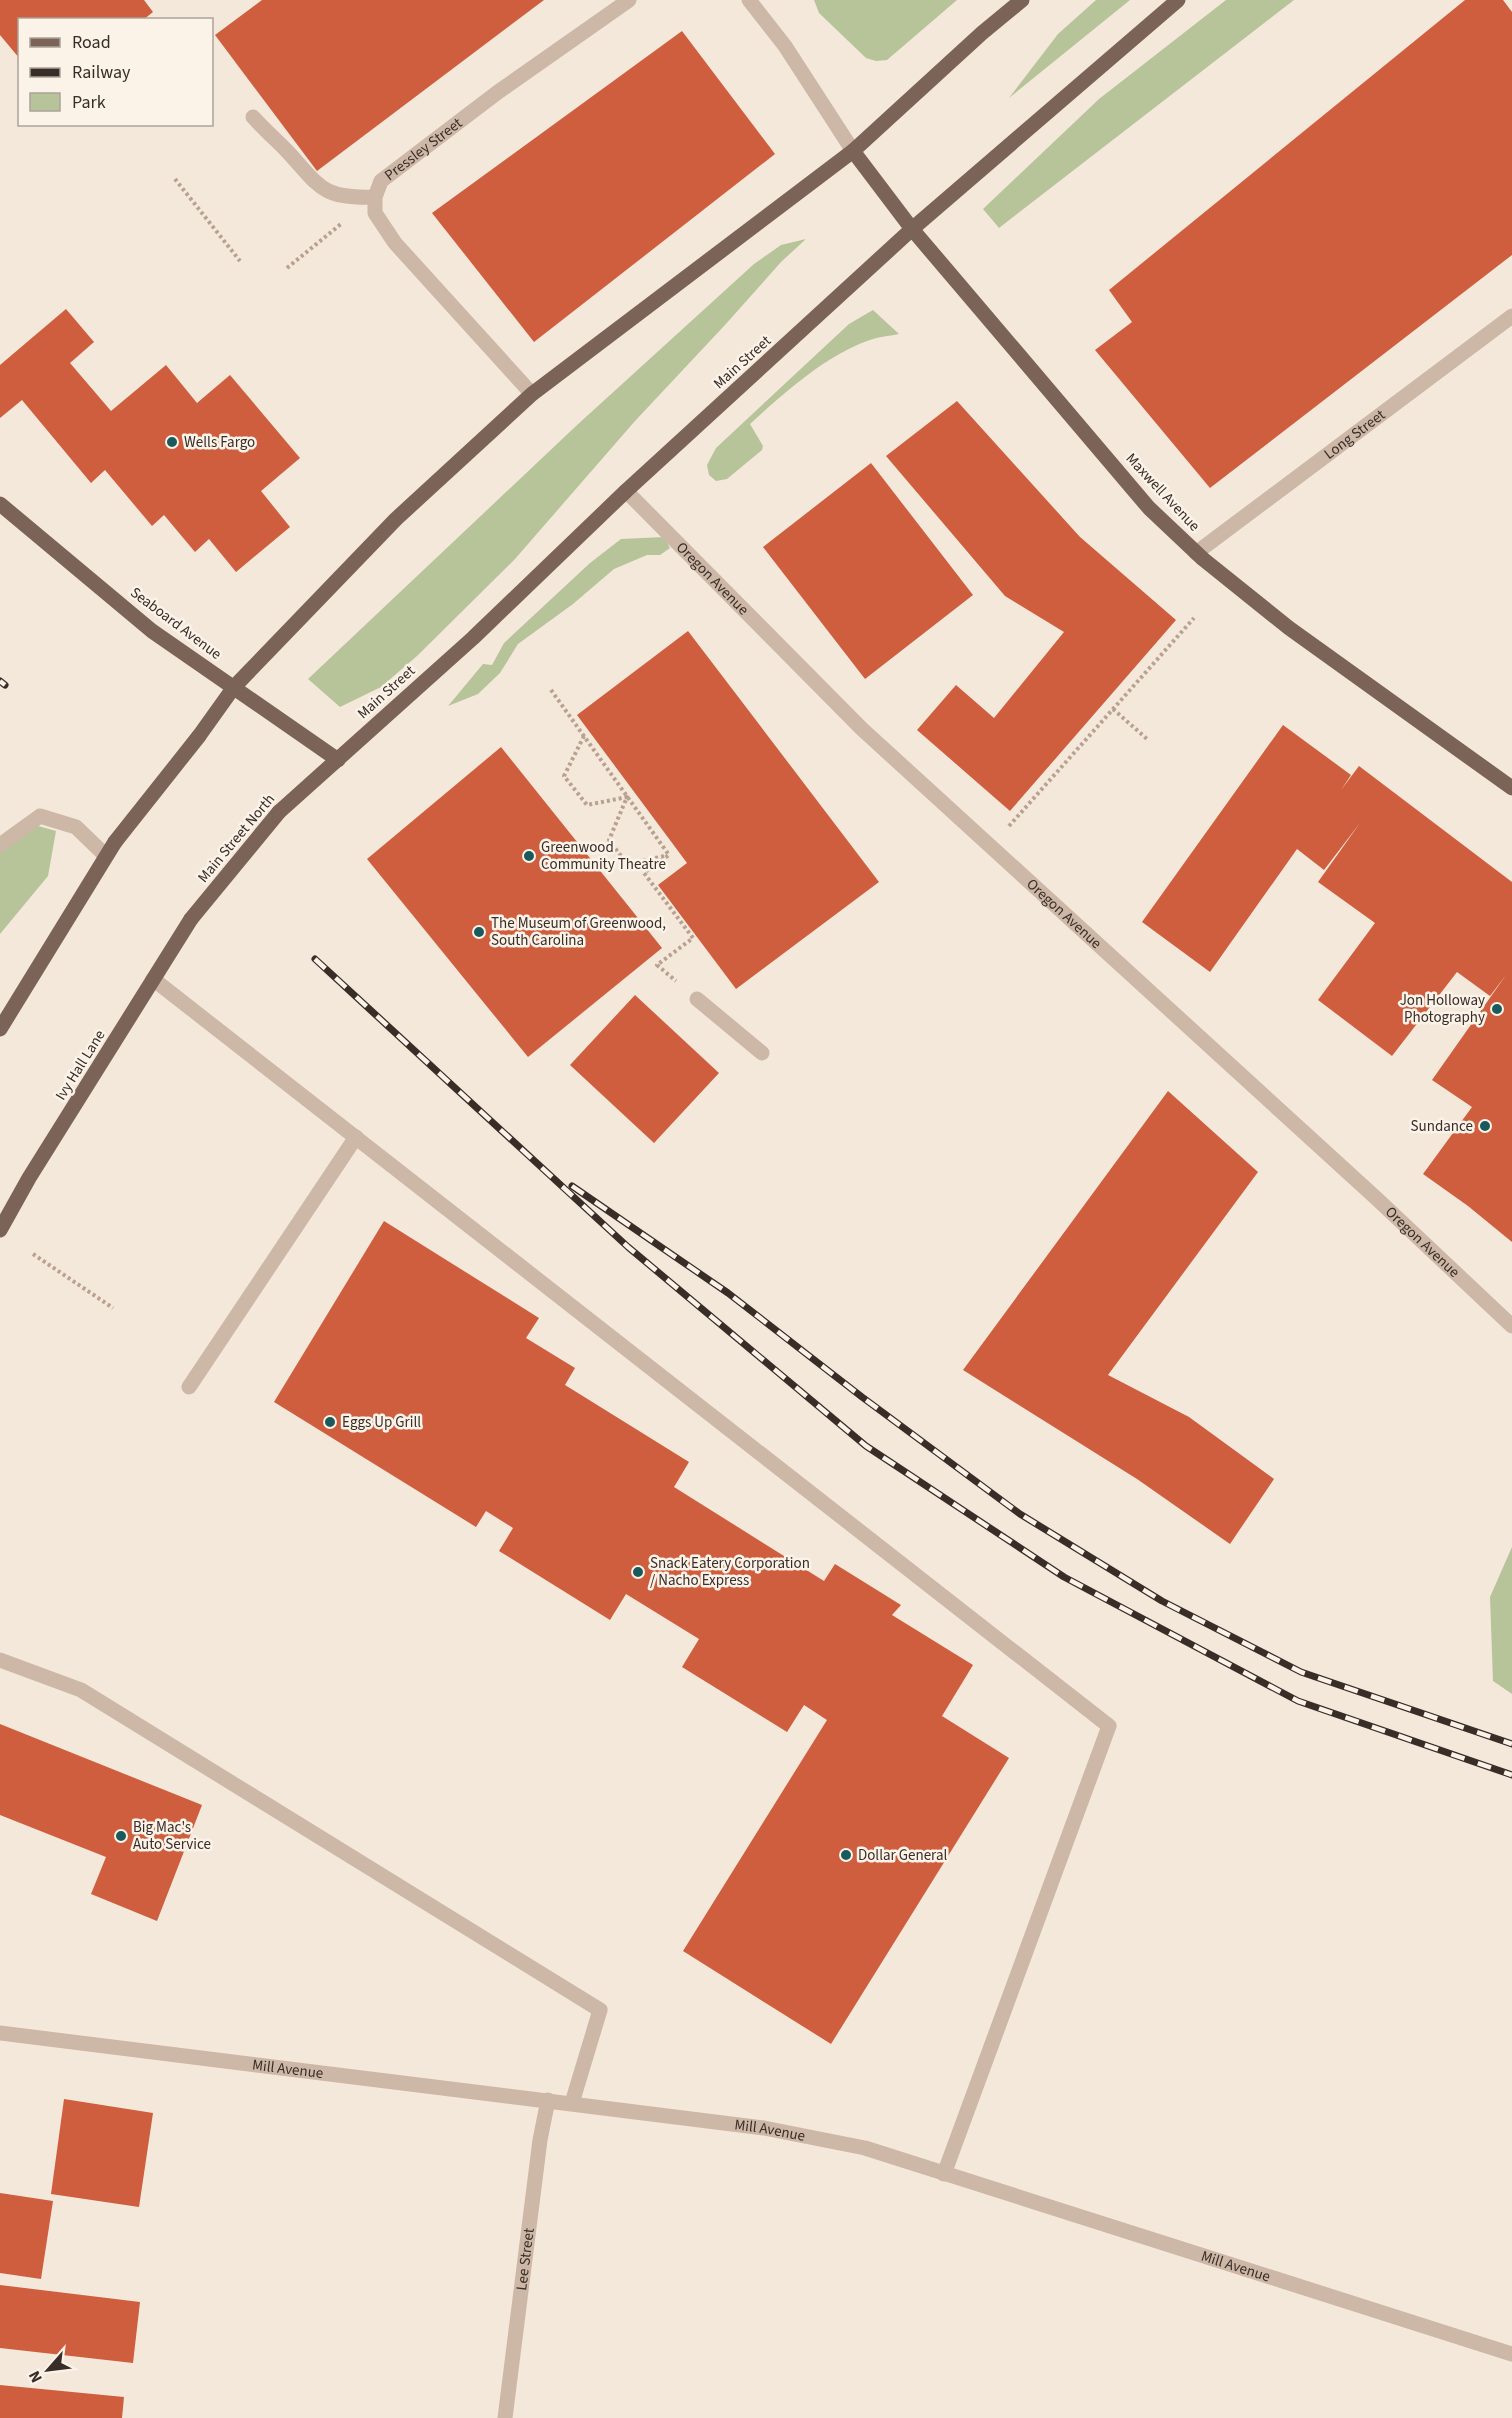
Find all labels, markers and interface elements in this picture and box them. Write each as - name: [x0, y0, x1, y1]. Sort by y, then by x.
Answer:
- legend: [18, 18, 213, 126]
- text: Road: [72, 30, 111, 55]
- text: Railway: [72, 60, 131, 85]
- text: Park: [72, 90, 106, 115]
- street label: Pressley Street: [380, 113, 467, 186]
- street label: Main Street: [709, 331, 776, 394]
- street label: Long Street: [1320, 405, 1390, 465]
- place label: Wells Fargo: [184, 432, 255, 453]
- marker: Wells Fargo: [165, 435, 179, 449]
- street label: Maxwell Avenue: [1121, 449, 1204, 536]
- street label: Oregon Avenue: [671, 537, 753, 620]
- street label: Seaboard Avenue: [126, 582, 226, 665]
- street label: Main Street: [353, 661, 420, 724]
- street label: Main Street North: [193, 789, 280, 887]
- place label: Greenwood Community Theatre: [541, 837, 666, 875]
- marker: Greenwood Community Theatre: [522, 849, 536, 863]
- street label: Oregon Avenue: [1022, 874, 1106, 954]
- place label: The Museum of Greenwood, South Carolina: [491, 913, 666, 951]
- marker: The Museum of Greenwood, South Carolina: [472, 925, 486, 939]
- place label: Jon Holloway Photography: [1400, 990, 1485, 1028]
- marker: Jon Holloway Photography: [1490, 1002, 1504, 1016]
- street label: Ivy Hall Lane: [50, 1026, 110, 1105]
- place label: Sundance: [1411, 1116, 1473, 1137]
- marker: Sundance: [1478, 1119, 1492, 1133]
- street label: Oregon Avenue: [1380, 1202, 1464, 1283]
- place label: Eggs Up Grill: [342, 1412, 421, 1433]
- marker: Eggs Up Grill: [323, 1415, 337, 1429]
- place label: Snack Eatery Corporation / Nacho Express: [650, 1553, 810, 1591]
- marker: Snack Eatery Corporation / Nacho Express: [631, 1565, 645, 1579]
- place label: Big Mac's Auto Service: [133, 1817, 211, 1855]
- marker: Big Mac's Auto Service: [114, 1829, 128, 1843]
- place label: Dollar General: [858, 1845, 948, 1866]
- marker: Dollar General: [839, 1848, 853, 1862]
- street label: Mill Avenue: [251, 2054, 325, 2084]
- street label: Mill Avenue: [733, 2114, 807, 2147]
- street label: Lee Street: [511, 2227, 540, 2292]
- street label: Mill Avenue: [1198, 2246, 1273, 2287]
- north arrow: [18, 2340, 78, 2400]
- text: N: [23, 2367, 48, 2386]

